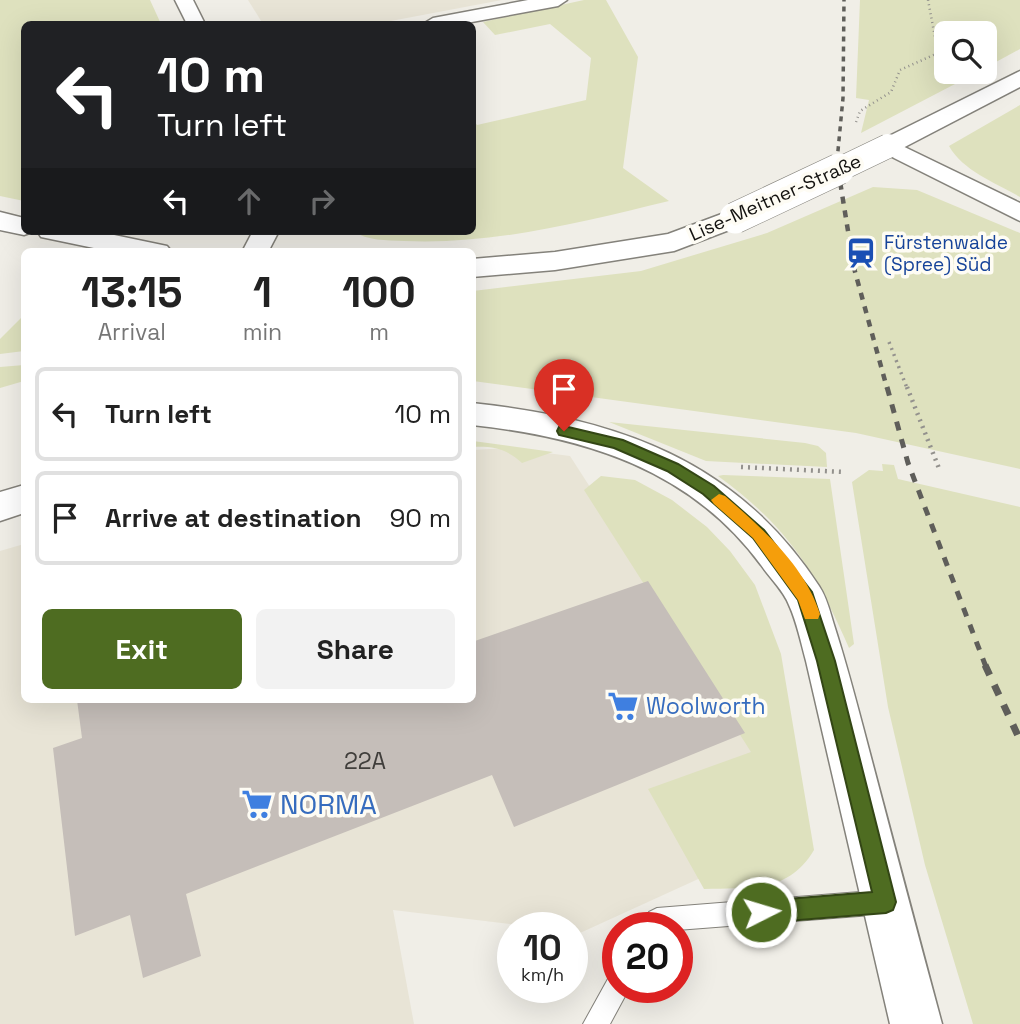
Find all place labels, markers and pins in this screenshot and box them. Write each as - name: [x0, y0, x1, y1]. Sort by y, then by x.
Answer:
- place label: Fürstenwalde (Spree) Süd: [884, 230, 1008, 277]
- station icon: Fürstenwalde (Spree) Süd: [844, 236, 878, 270]
- pin: [534, 359, 594, 431]
- supermarket icon: Woolworth: [606, 689, 640, 723]
- place label: Woolworth: [646, 691, 766, 721]
- place label: NORMA: [280, 786, 377, 822]
- supermarket icon: NORMA: [240, 787, 274, 821]

